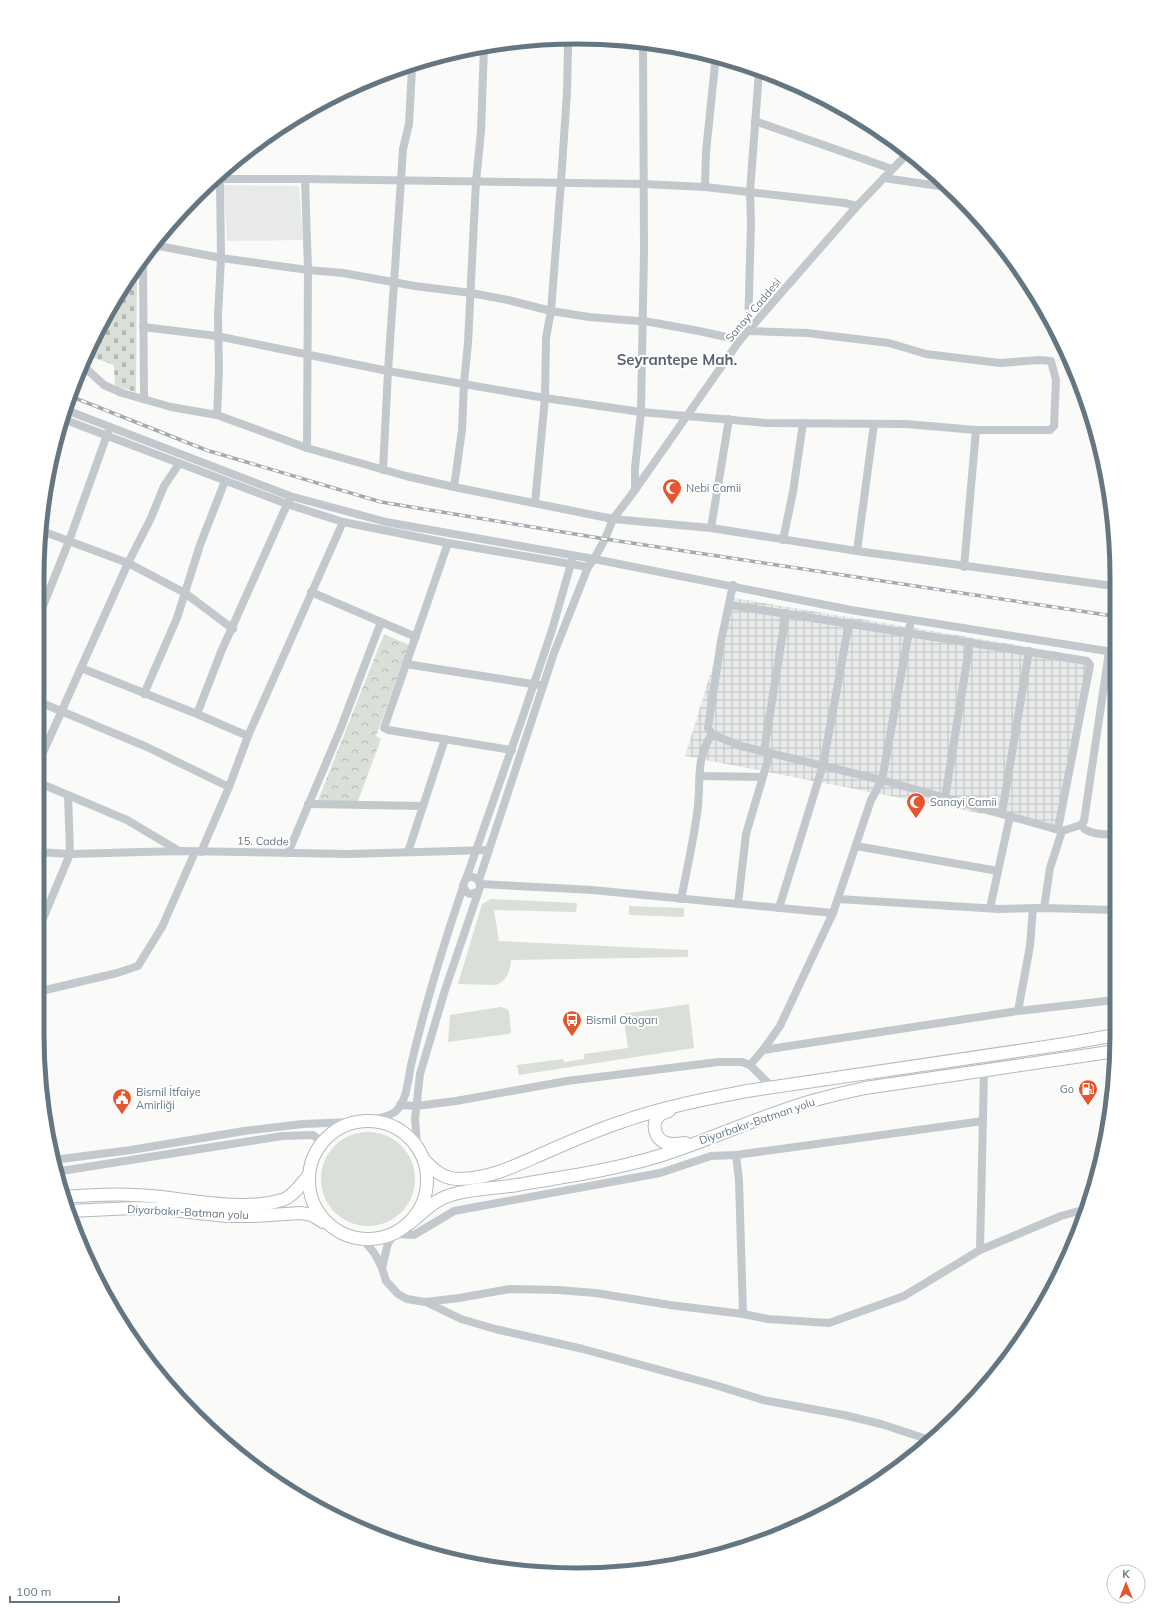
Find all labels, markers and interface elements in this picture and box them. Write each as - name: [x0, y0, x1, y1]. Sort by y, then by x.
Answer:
- street label: Sanayi Caddesi: [722, 275, 784, 345]
- district label: Seyrantepe Mah.: [617, 350, 737, 369]
- mosque icon: Nebi Camii: [661, 477, 683, 505]
- place label: Nebi Camii: [686, 481, 741, 495]
- mosque icon: Sanayi Camii: [905, 791, 927, 819]
- place label: Sanayi Camii: [930, 795, 997, 809]
- street label: 15. Cadde: [237, 834, 289, 848]
- bus stop icon: Bismil Otogarı: [561, 1009, 583, 1037]
- place label: Bismil Otogarı: [586, 1013, 658, 1027]
- fuel station icon: Go: [1077, 1078, 1099, 1106]
- place label: Go: [1060, 1082, 1074, 1096]
- place label: Bismil İtfaiye Amirliği: [136, 1085, 201, 1112]
- public building icon: Bismil İtfaiye Amirliği: [111, 1087, 133, 1115]
- street label: Diyarbakır-Batman yolu: [697, 1095, 817, 1147]
- street label: Diyarbakır-Batman yolu: [127, 1202, 249, 1222]
- north arrow: [1106, 1564, 1146, 1604]
- text: K: [1122, 1567, 1130, 1581]
- scale bar: [10, 1578, 119, 1604]
- text: 100 m: [16, 1584, 51, 1599]

